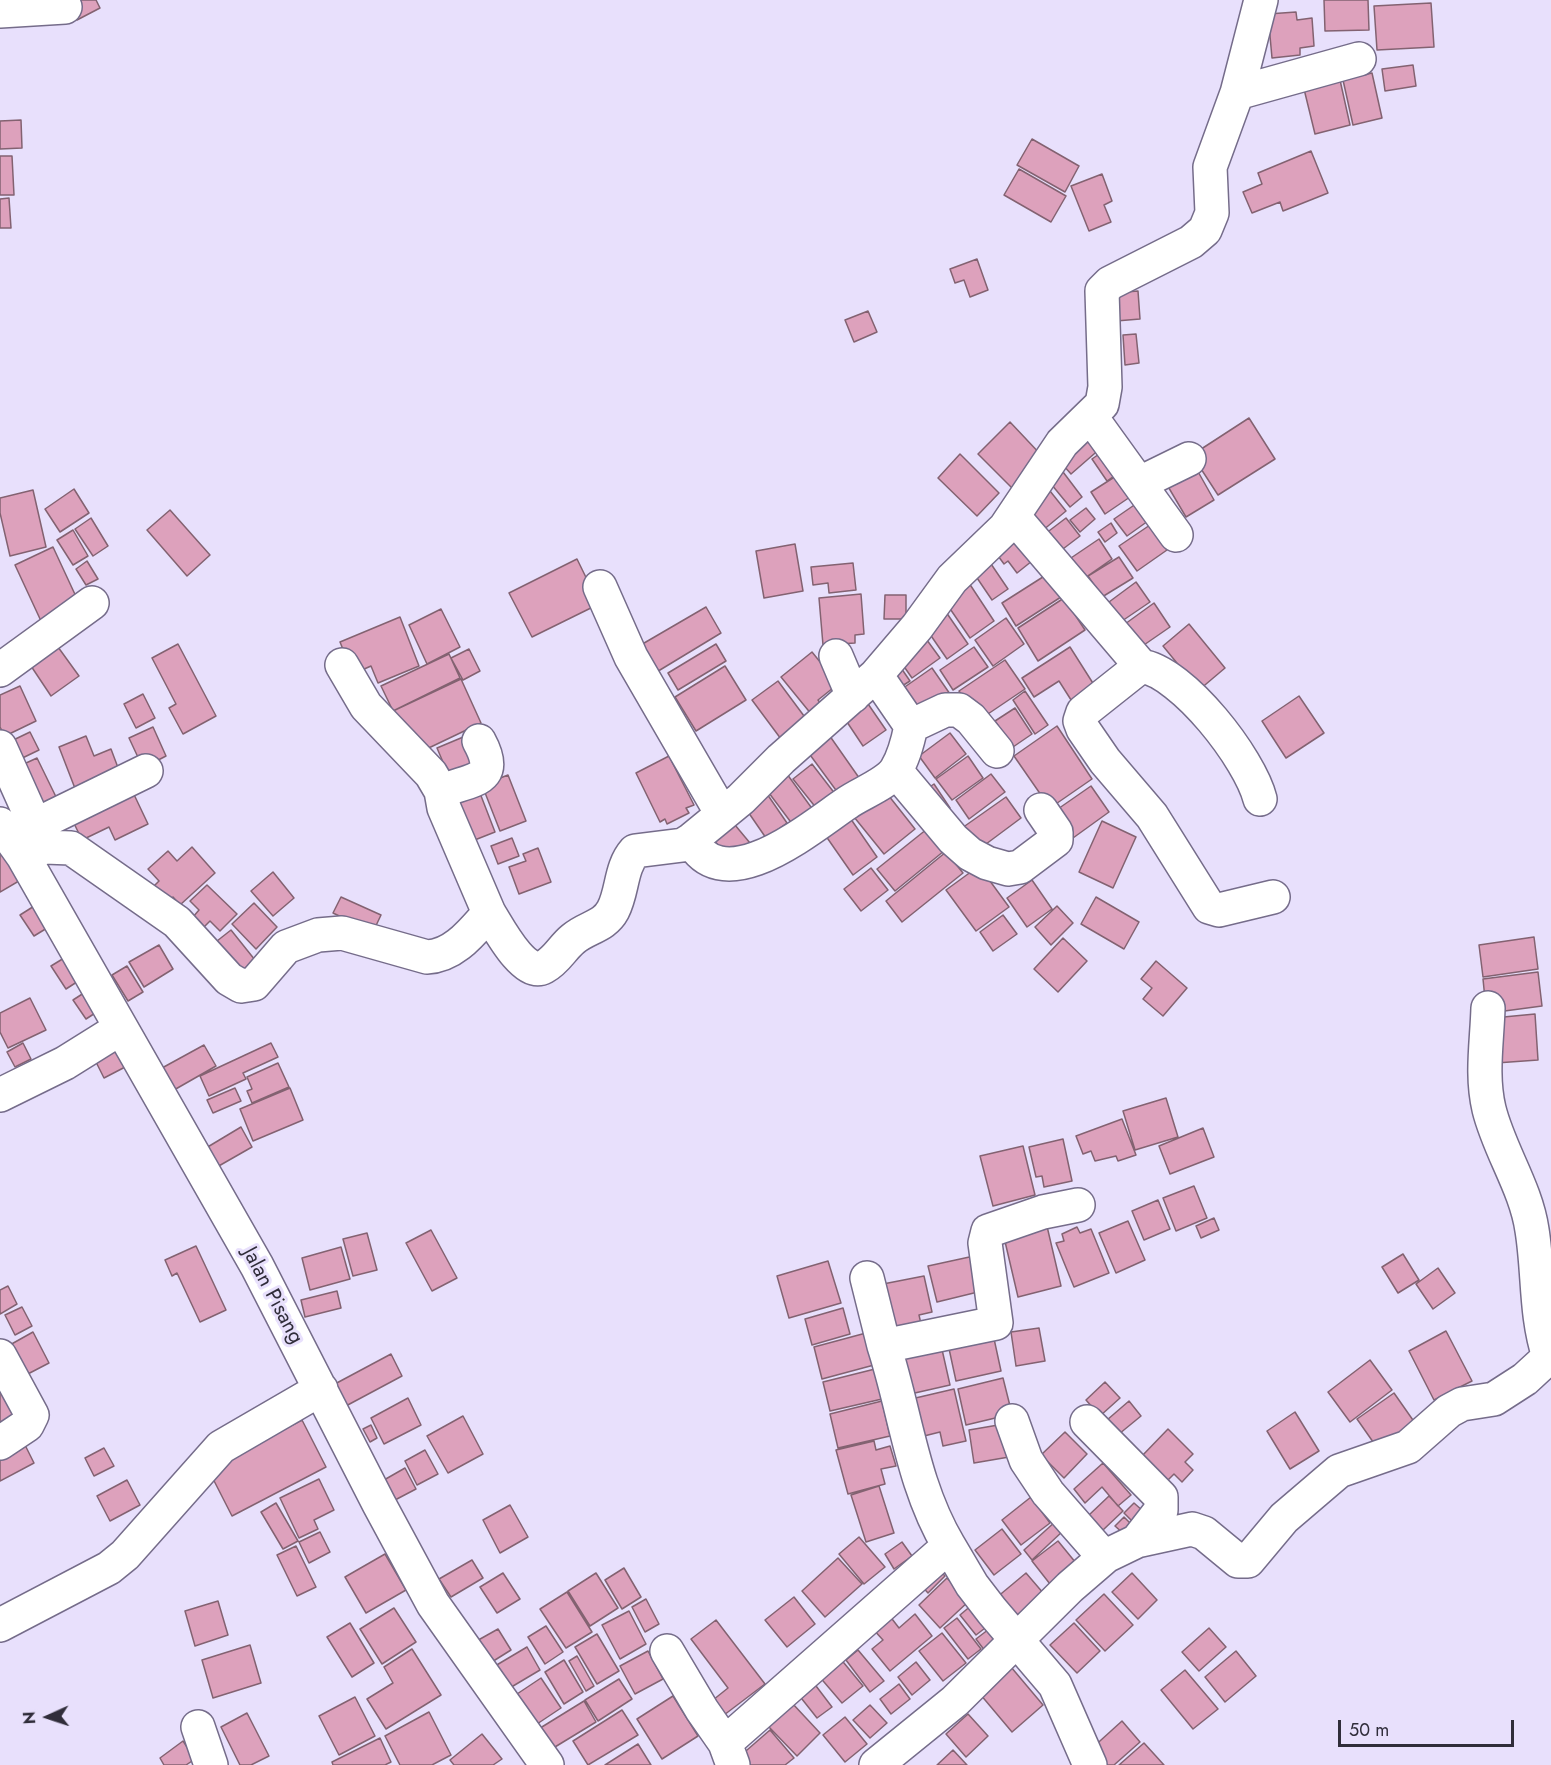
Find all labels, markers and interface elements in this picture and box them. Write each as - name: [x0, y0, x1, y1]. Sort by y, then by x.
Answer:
- street label: Jalan Pisang: [236, 1243, 308, 1349]
- north arrow: [18, 1687, 78, 1747]
- scale bar: [1341, 1708, 1516, 1746]
- text: N: [18, 1711, 41, 1725]
- text: 50 m: [1349, 1717, 1389, 1743]

